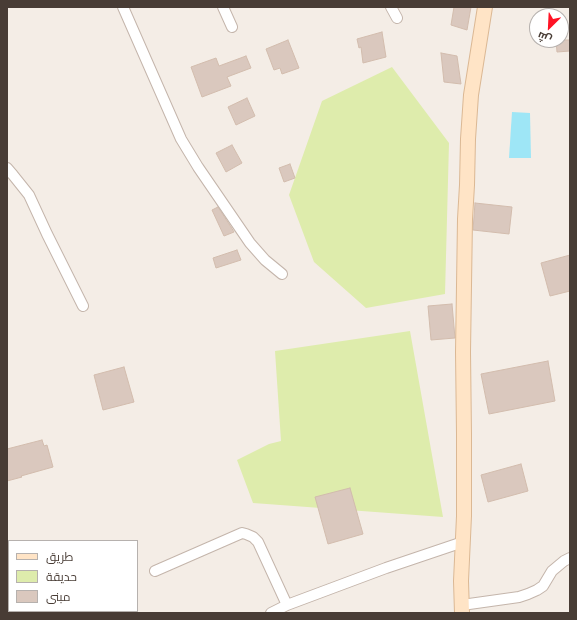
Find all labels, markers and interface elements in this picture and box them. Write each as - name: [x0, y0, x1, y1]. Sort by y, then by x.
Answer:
- north arrow: [529, 8, 569, 48]
- text: ش: [535, 30, 553, 47]
- legend: [8, 540, 138, 612]
- text: طريق: [46, 549, 73, 563]
- text: حديقة: [46, 569, 77, 583]
- text: مبنى: [46, 589, 71, 603]

